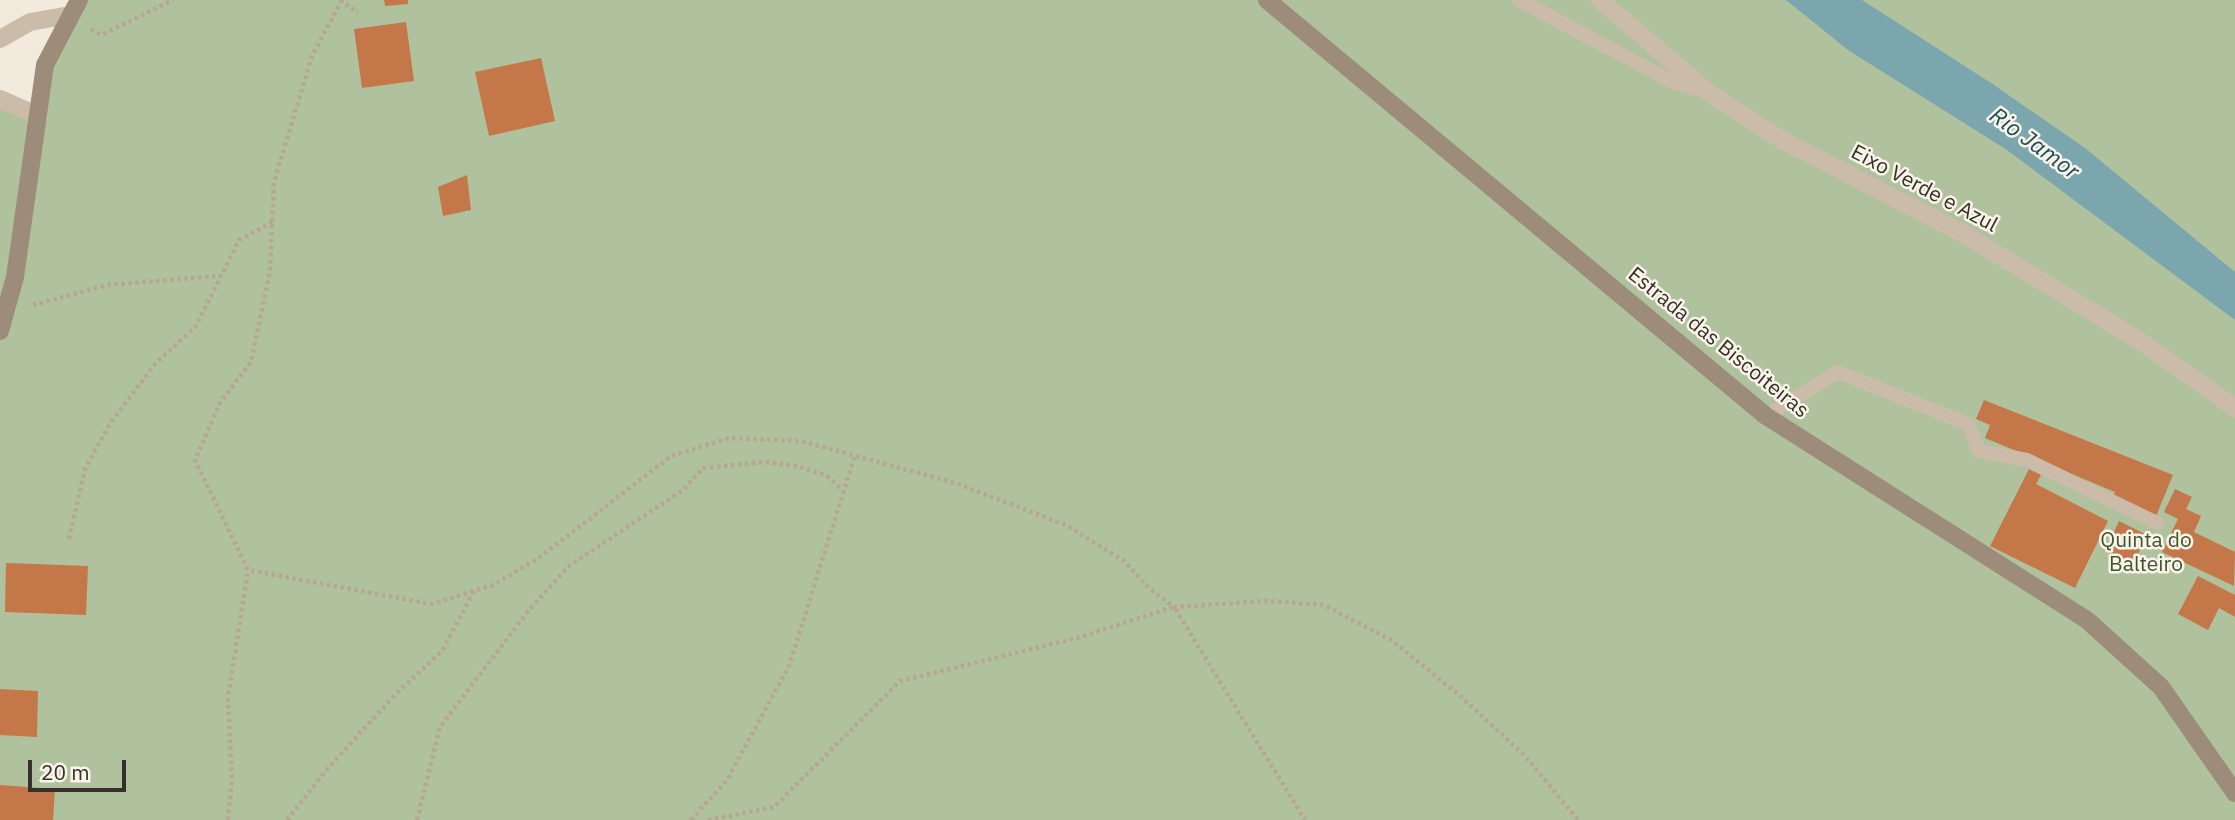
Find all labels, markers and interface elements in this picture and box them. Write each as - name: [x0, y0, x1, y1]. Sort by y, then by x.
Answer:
- water label: Rio Jamor: [1984, 102, 2084, 186]
- street label: Eixo Verde e Azul: [1847, 140, 2001, 238]
- street label: Estrada das Biscoiteiras: [1623, 262, 1813, 424]
- park label: Quinta do Balteiro: [2100, 528, 2192, 578]
- scale bar: [32, 746, 130, 790]
- text: 20 m: [41, 758, 90, 786]

